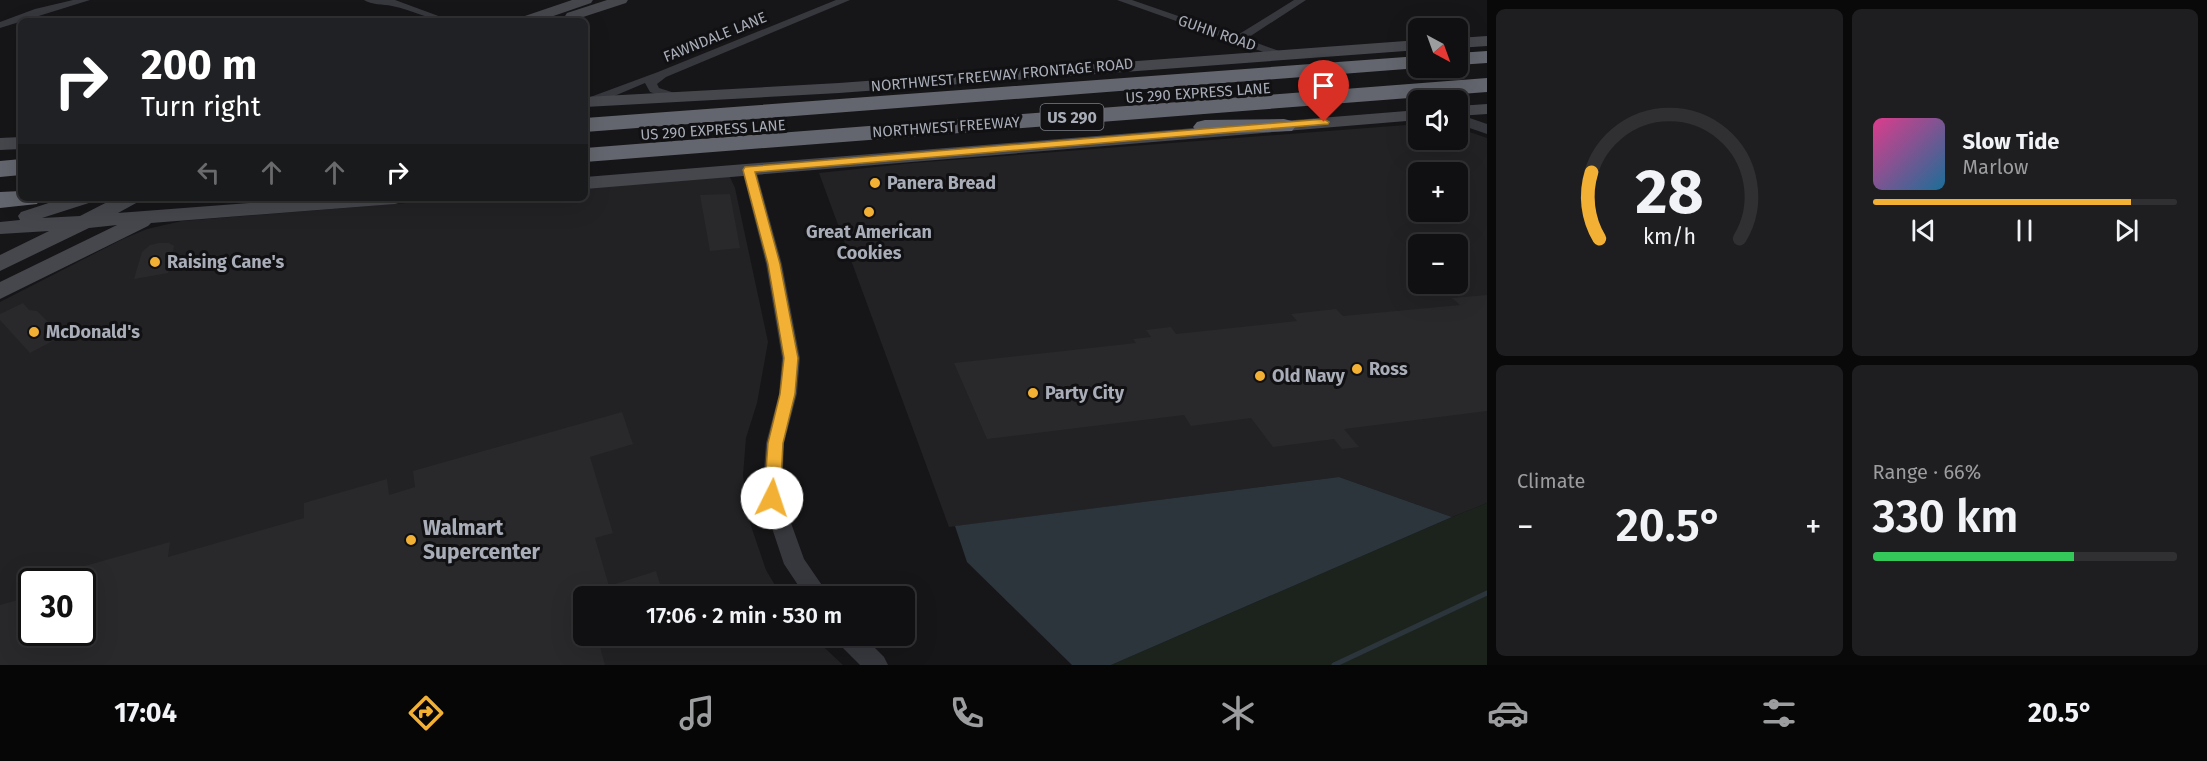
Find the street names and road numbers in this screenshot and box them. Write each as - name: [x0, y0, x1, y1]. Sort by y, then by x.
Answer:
- street label: FAWNDALE LANE: [661, 8, 769, 66]
- street label: GUHN ROAD: [1176, 11, 1258, 55]
- street label: NORTHWEST FREEWAY FRONTAGE ROAD: [870, 55, 1134, 95]
- street label: US 290 EXPRESS LANE: [1125, 79, 1271, 107]
- road number: US 290: [1040, 104, 1104, 130]
- street label: NORTHWEST FREEWAY: [871, 113, 1021, 141]
- street label: US 290 EXPRESS LANE: [640, 116, 786, 144]

